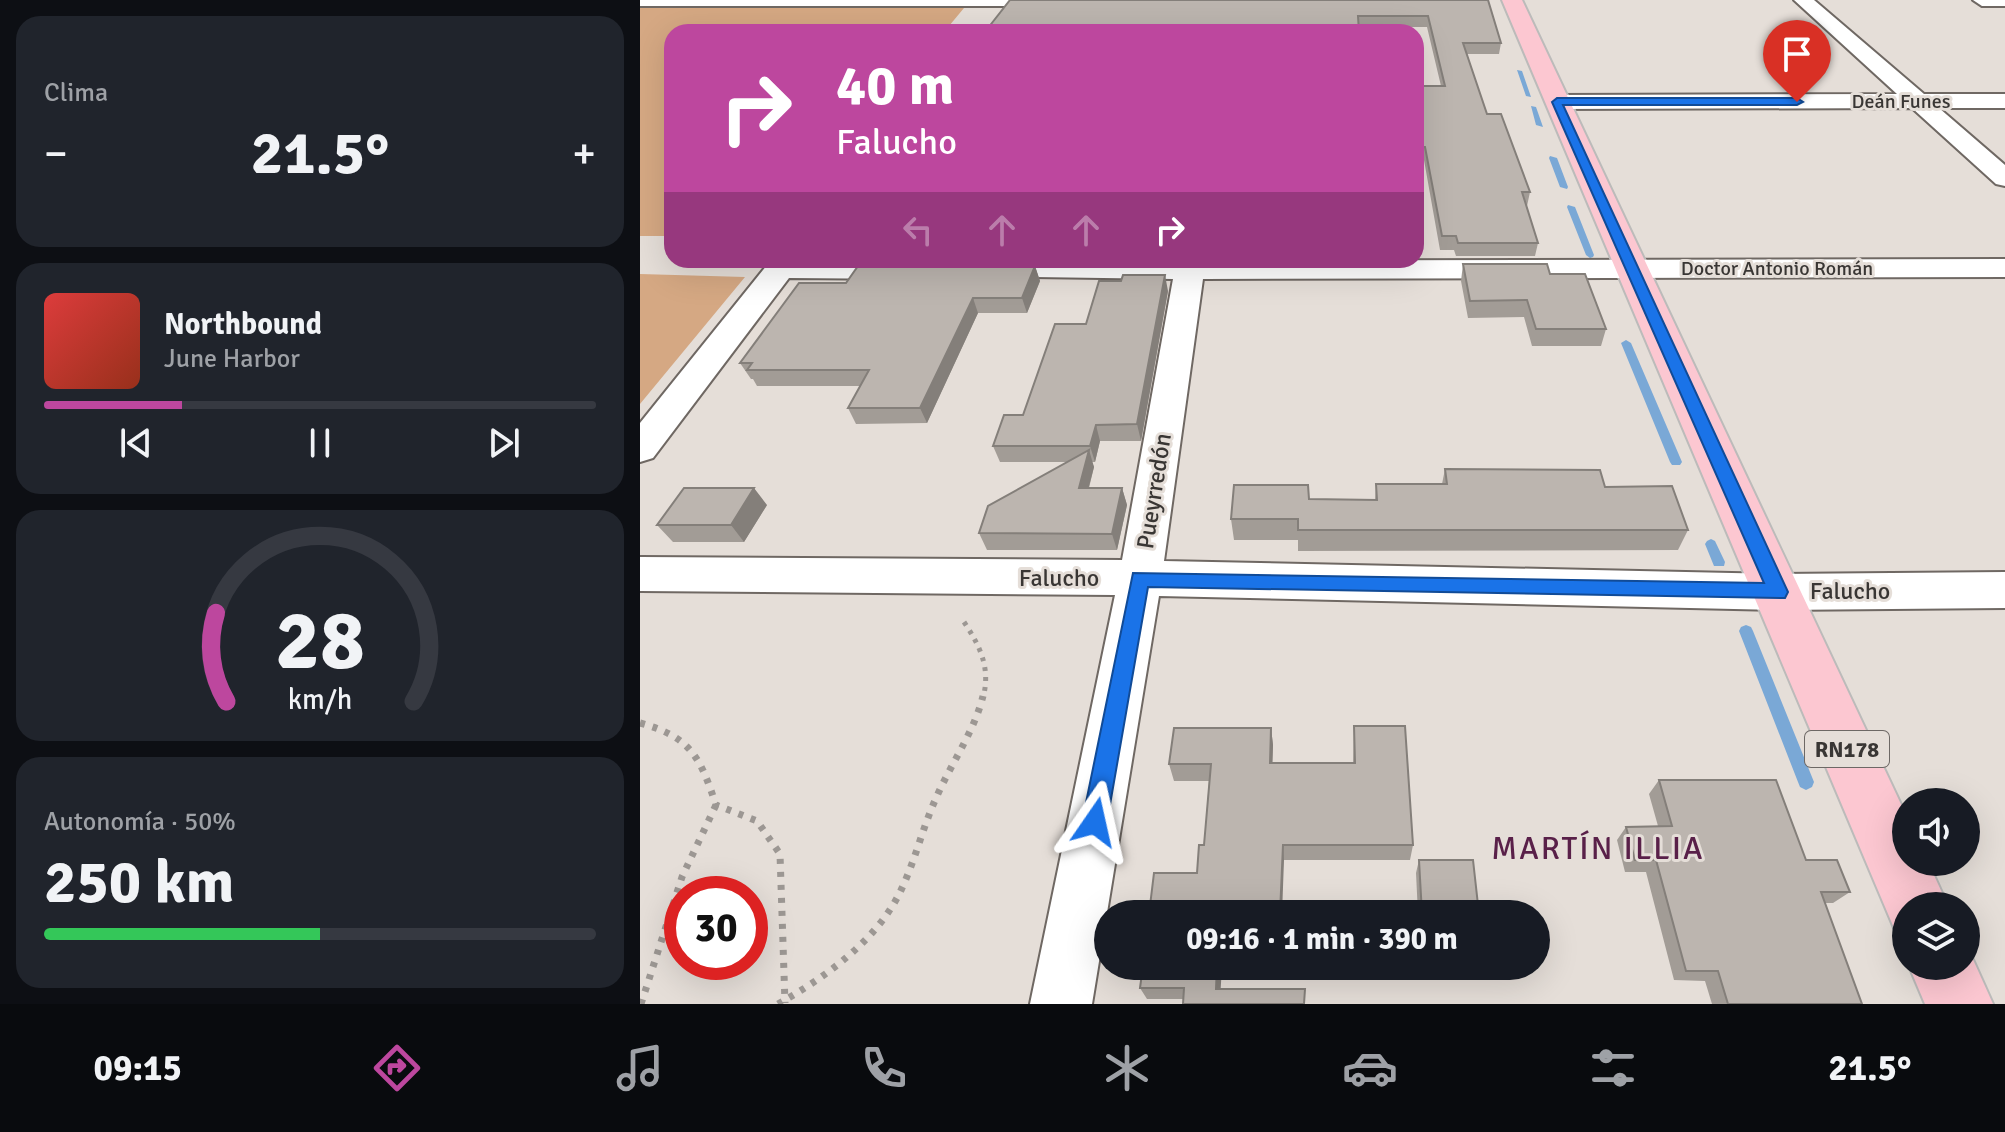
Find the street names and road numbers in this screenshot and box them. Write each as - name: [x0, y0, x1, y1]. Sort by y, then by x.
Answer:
- street label: Deán Funes: [1852, 89, 1951, 114]
- street label: Doctor Antonio Román: [1681, 256, 1873, 281]
- street label: Pueyrredón: [1130, 431, 1178, 551]
- street label: Falucho: [1019, 563, 1099, 593]
- street label: Falucho: [1810, 576, 1890, 606]
- road number: RN178: [1805, 731, 1889, 767]

